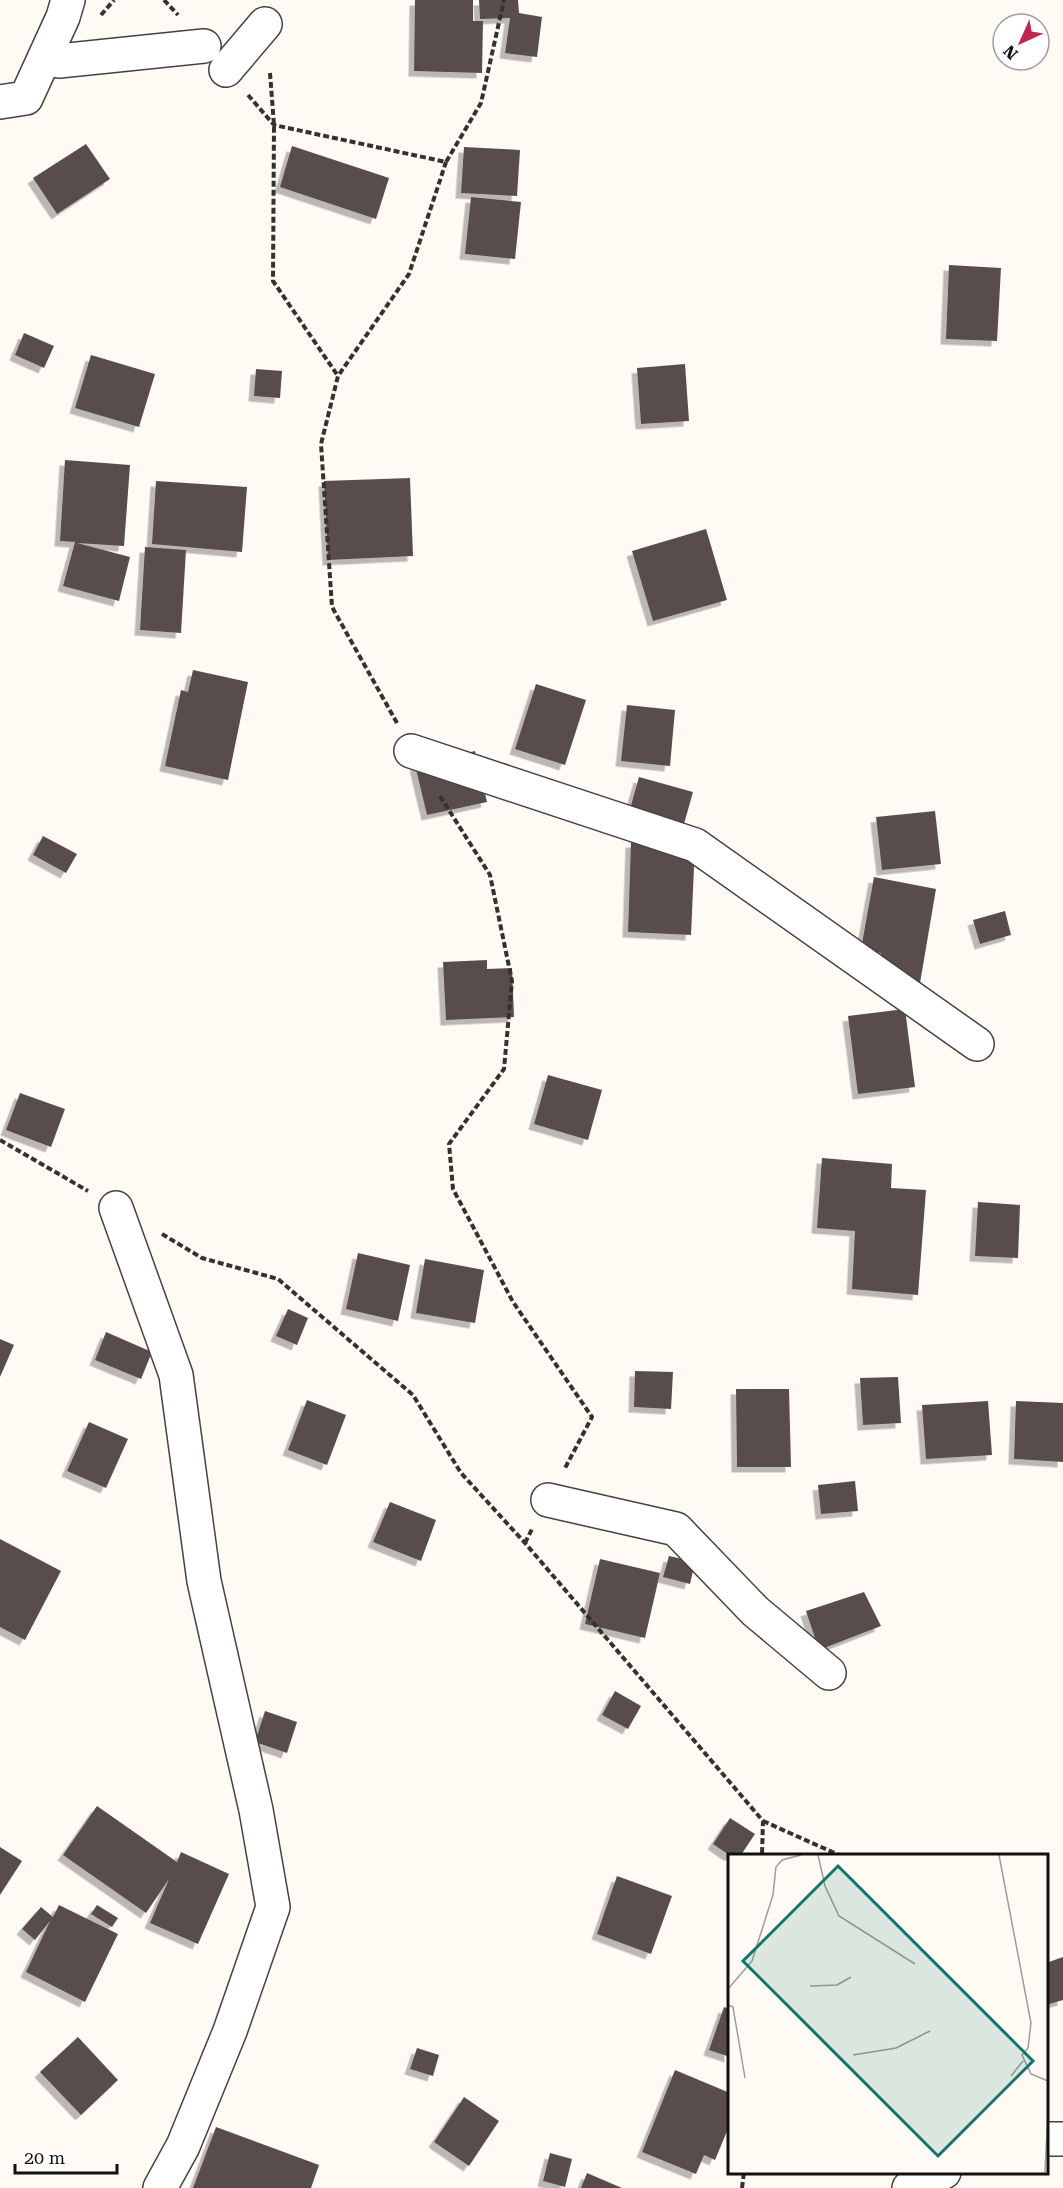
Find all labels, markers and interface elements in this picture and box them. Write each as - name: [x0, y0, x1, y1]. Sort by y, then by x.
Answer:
- north arrow: [991, 12, 1051, 72]
- text: N: [1000, 41, 1022, 63]
- inset map: [728, 1854, 1048, 2173]
- scale bar: [15, 2137, 117, 2175]
- text: 20 m: [24, 2147, 65, 2168]

